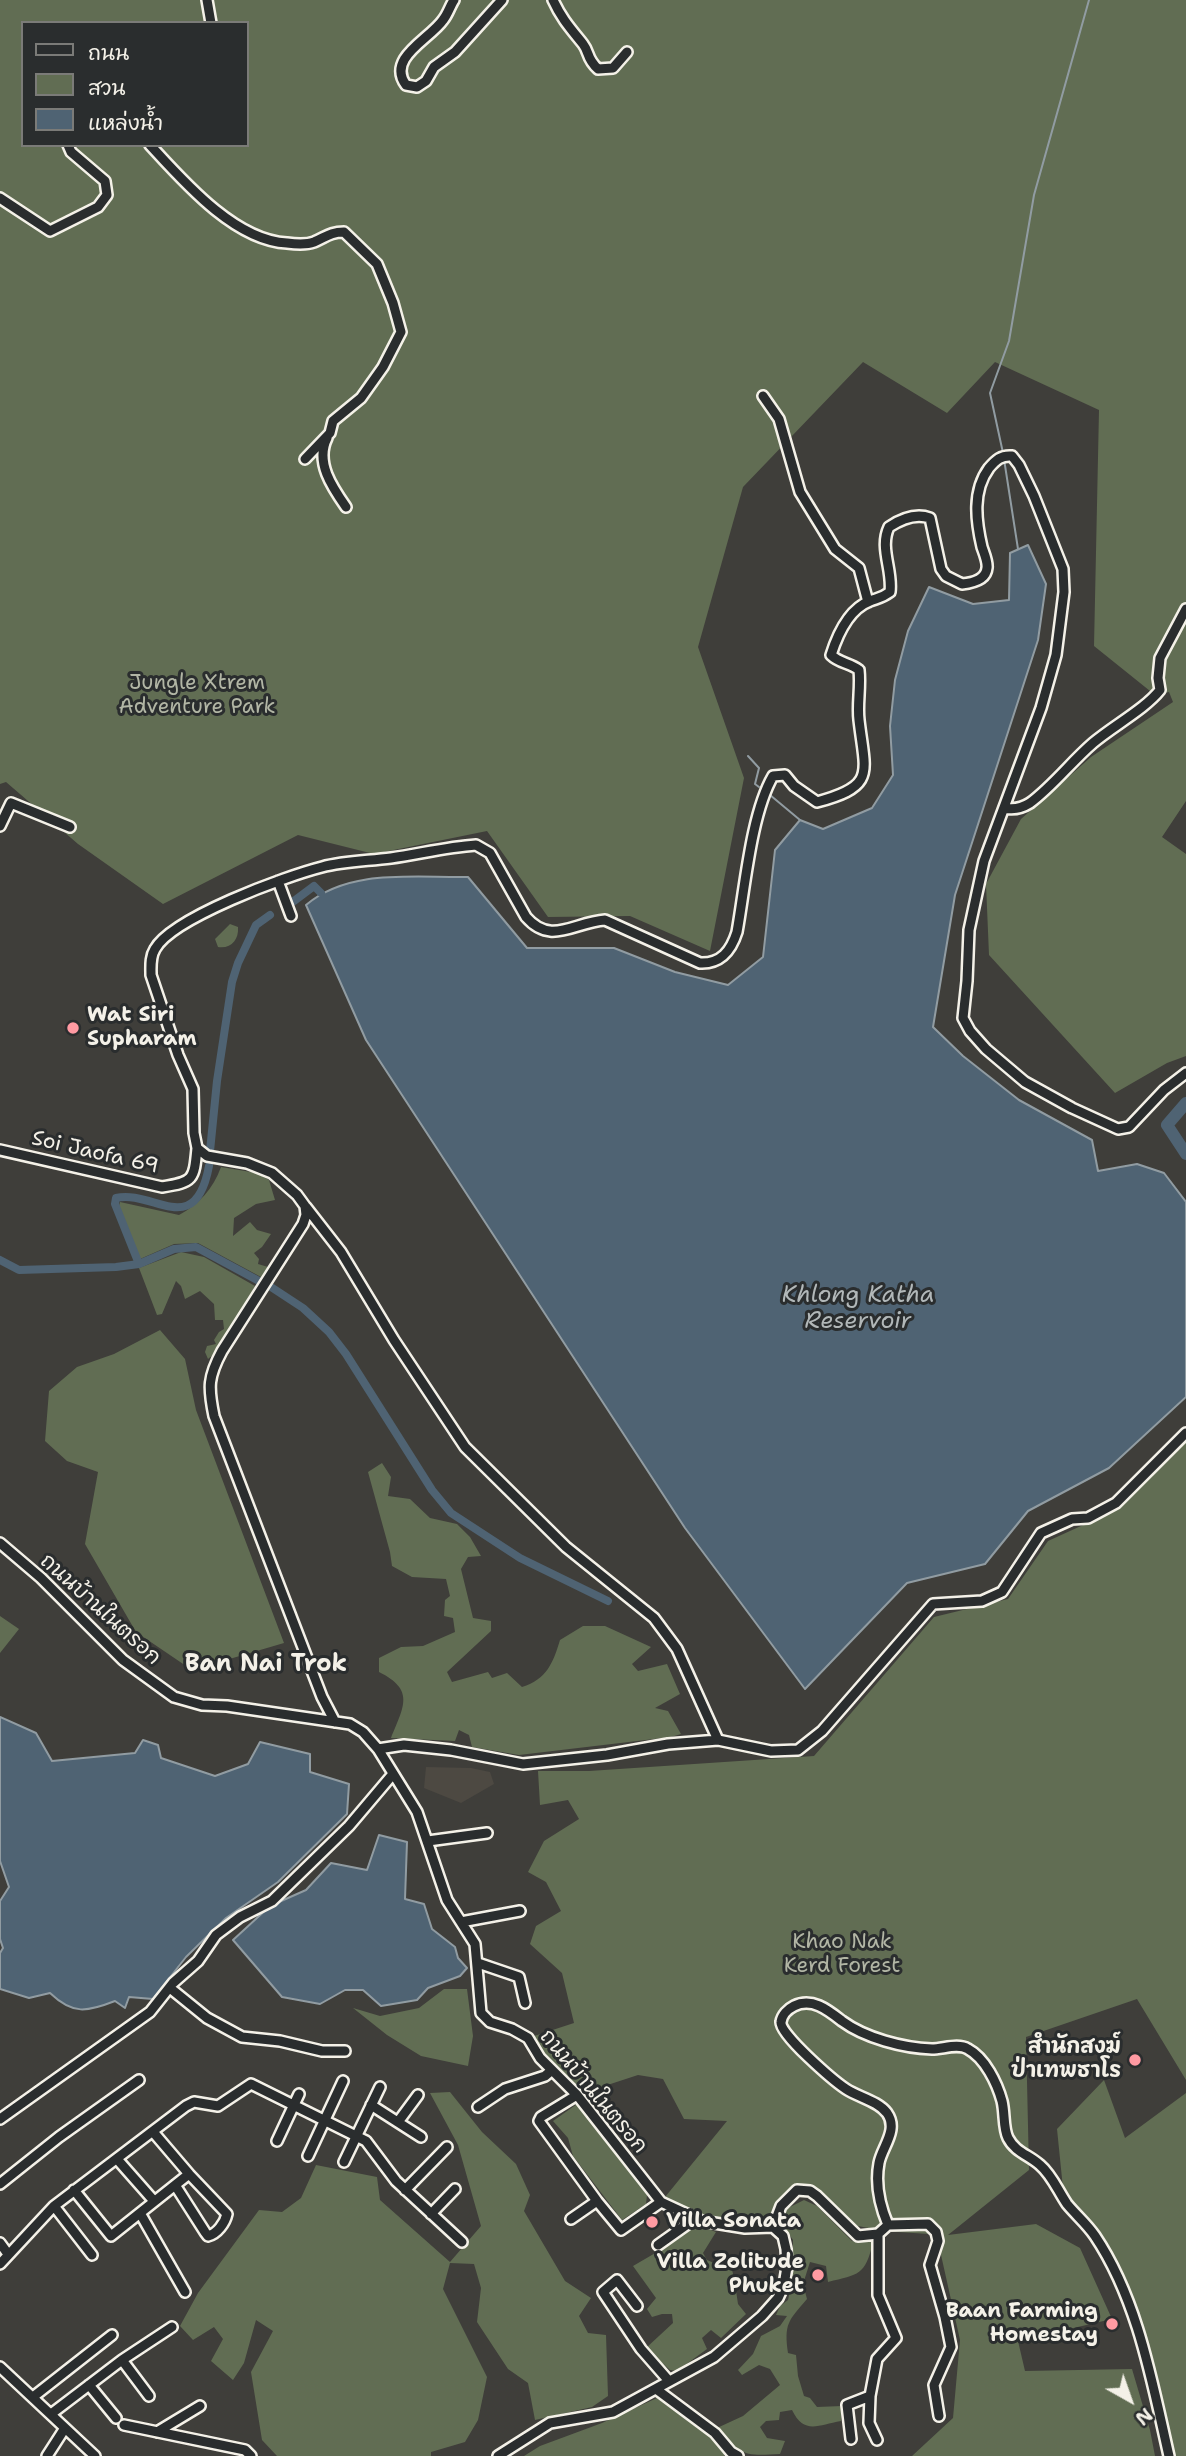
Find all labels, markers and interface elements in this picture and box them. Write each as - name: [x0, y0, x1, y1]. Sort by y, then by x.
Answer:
- legend: [21, 21, 248, 147]
- text: ถนน: [88, 39, 129, 67]
- text: สวน: [88, 74, 125, 102]
- text: แหล่งน้ำ: [88, 109, 163, 137]
- park label: Jungle Xtrem Adventure Park: [118, 671, 276, 721]
- place label: Wat Siri Supharam: [87, 1003, 197, 1053]
- marker: Wat Siri Supharam: [65, 1020, 81, 1036]
- street label: Soi Jaofa 69: [29, 1126, 161, 1180]
- water label: Khlong Katha Reservoir: [782, 1282, 934, 1336]
- street label: ถนนบ้านในตรอก: [34, 1549, 166, 1671]
- district label: Ban Nai Trok: [185, 1651, 347, 1679]
- park label: Khao Nak Kerd Forest: [784, 1930, 900, 1980]
- street label: ถนนบ้านในตรอก: [534, 2025, 652, 2159]
- place label: สำนักสงฆ์ ป่าเทพธาโร: [1011, 2035, 1121, 2085]
- marker: สำนักสงฆ์ ป่าเทพธาโร: [1127, 2052, 1143, 2068]
- place label: Villa Sonata: [666, 2209, 801, 2235]
- marker: Villa Sonata: [644, 2214, 660, 2230]
- place label: Villa Zolitude Phuket: [657, 2250, 804, 2300]
- marker: Villa Zolitude Phuket: [810, 2267, 826, 2283]
- place label: Baan Farming Homestay: [946, 2299, 1098, 2349]
- marker: Baan Farming Homestay: [1104, 2316, 1120, 2332]
- north arrow: [1095, 2365, 1165, 2435]
- text: N: [1130, 2402, 1158, 2431]

